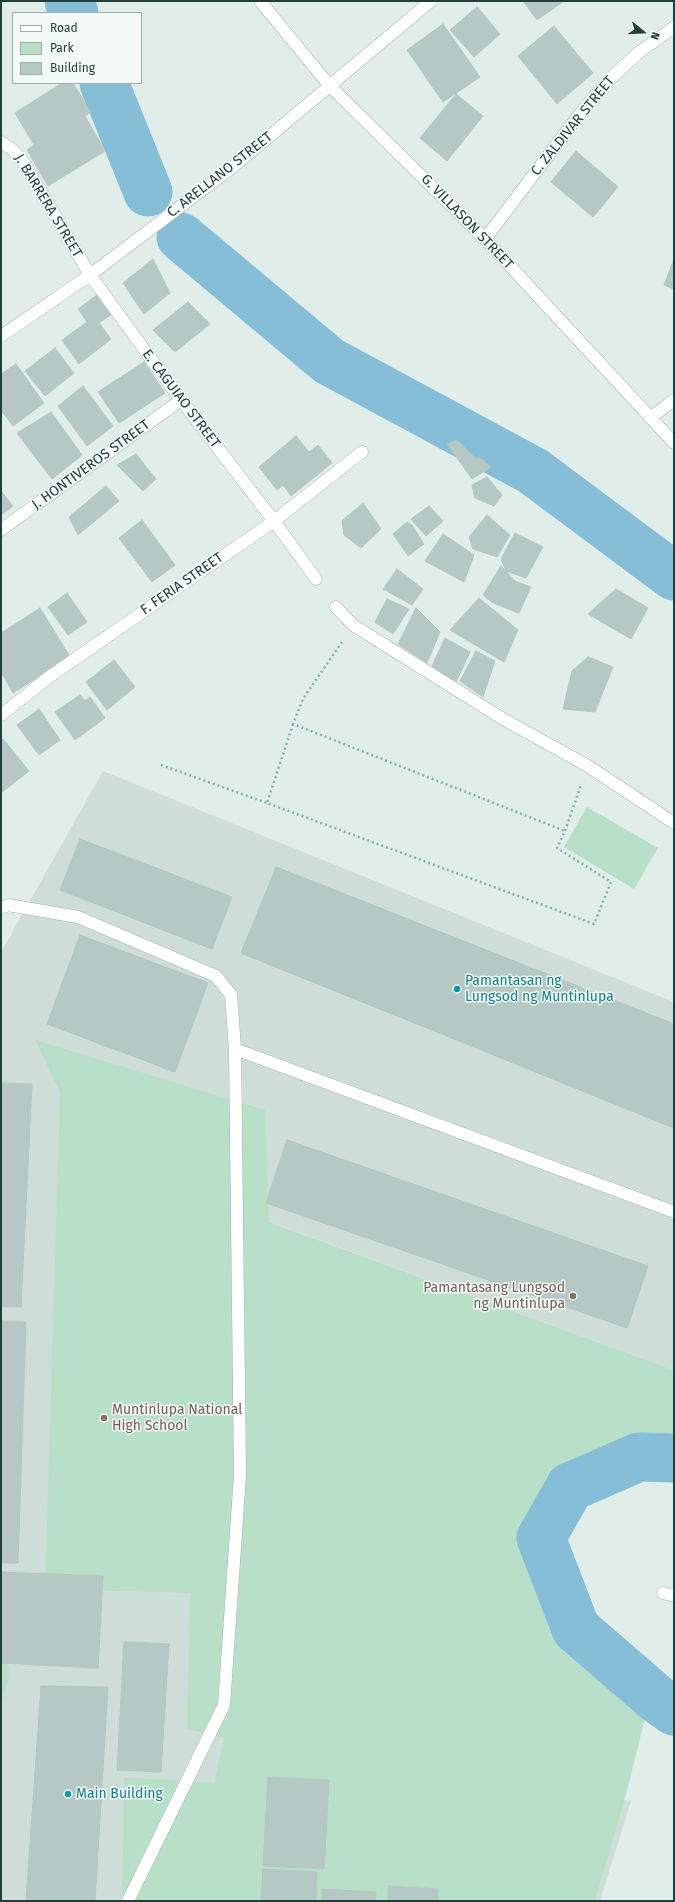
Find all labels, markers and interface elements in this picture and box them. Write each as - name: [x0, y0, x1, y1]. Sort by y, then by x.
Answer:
- legend: [12, 12, 142, 84]
- north arrow: [623, 12, 663, 52]
- text: Road: [50, 21, 78, 35]
- text: N: [648, 30, 662, 41]
- text: Park: [50, 41, 74, 55]
- text: Building: [50, 61, 95, 75]
- street label: C. ZALDIVAR STREET: [528, 73, 618, 179]
- street label: C. ARELLANO STREET: [164, 129, 276, 221]
- street label: J. BARRERA STREET: [10, 151, 86, 261]
- street label: G. VILLASON STREET: [417, 171, 517, 273]
- street label: E. CAGUIAO STREET: [138, 346, 224, 452]
- street label: J. HONTIVEROS STREET: [29, 417, 153, 513]
- street label: F. FERIA STREET: [138, 549, 226, 619]
- place label: Pamantasan ng Lungsod ng Muntinlupa: [465, 973, 614, 1006]
- marker: Pamantasan ng Lungsod ng Muntinlupa: [452, 984, 462, 994]
- place label: Pamantasang Lungsod ng Muntinlupa: [423, 1280, 565, 1312]
- marker: Pamantasang Lungsod ng Muntinlupa: [568, 1291, 578, 1301]
- place label: Muntinlupa National High School: [112, 1402, 242, 1434]
- marker: Muntinlupa National High School: [99, 1413, 109, 1423]
- place label: Main Building: [76, 1786, 163, 1802]
- marker: Main Building: [63, 1789, 73, 1799]

